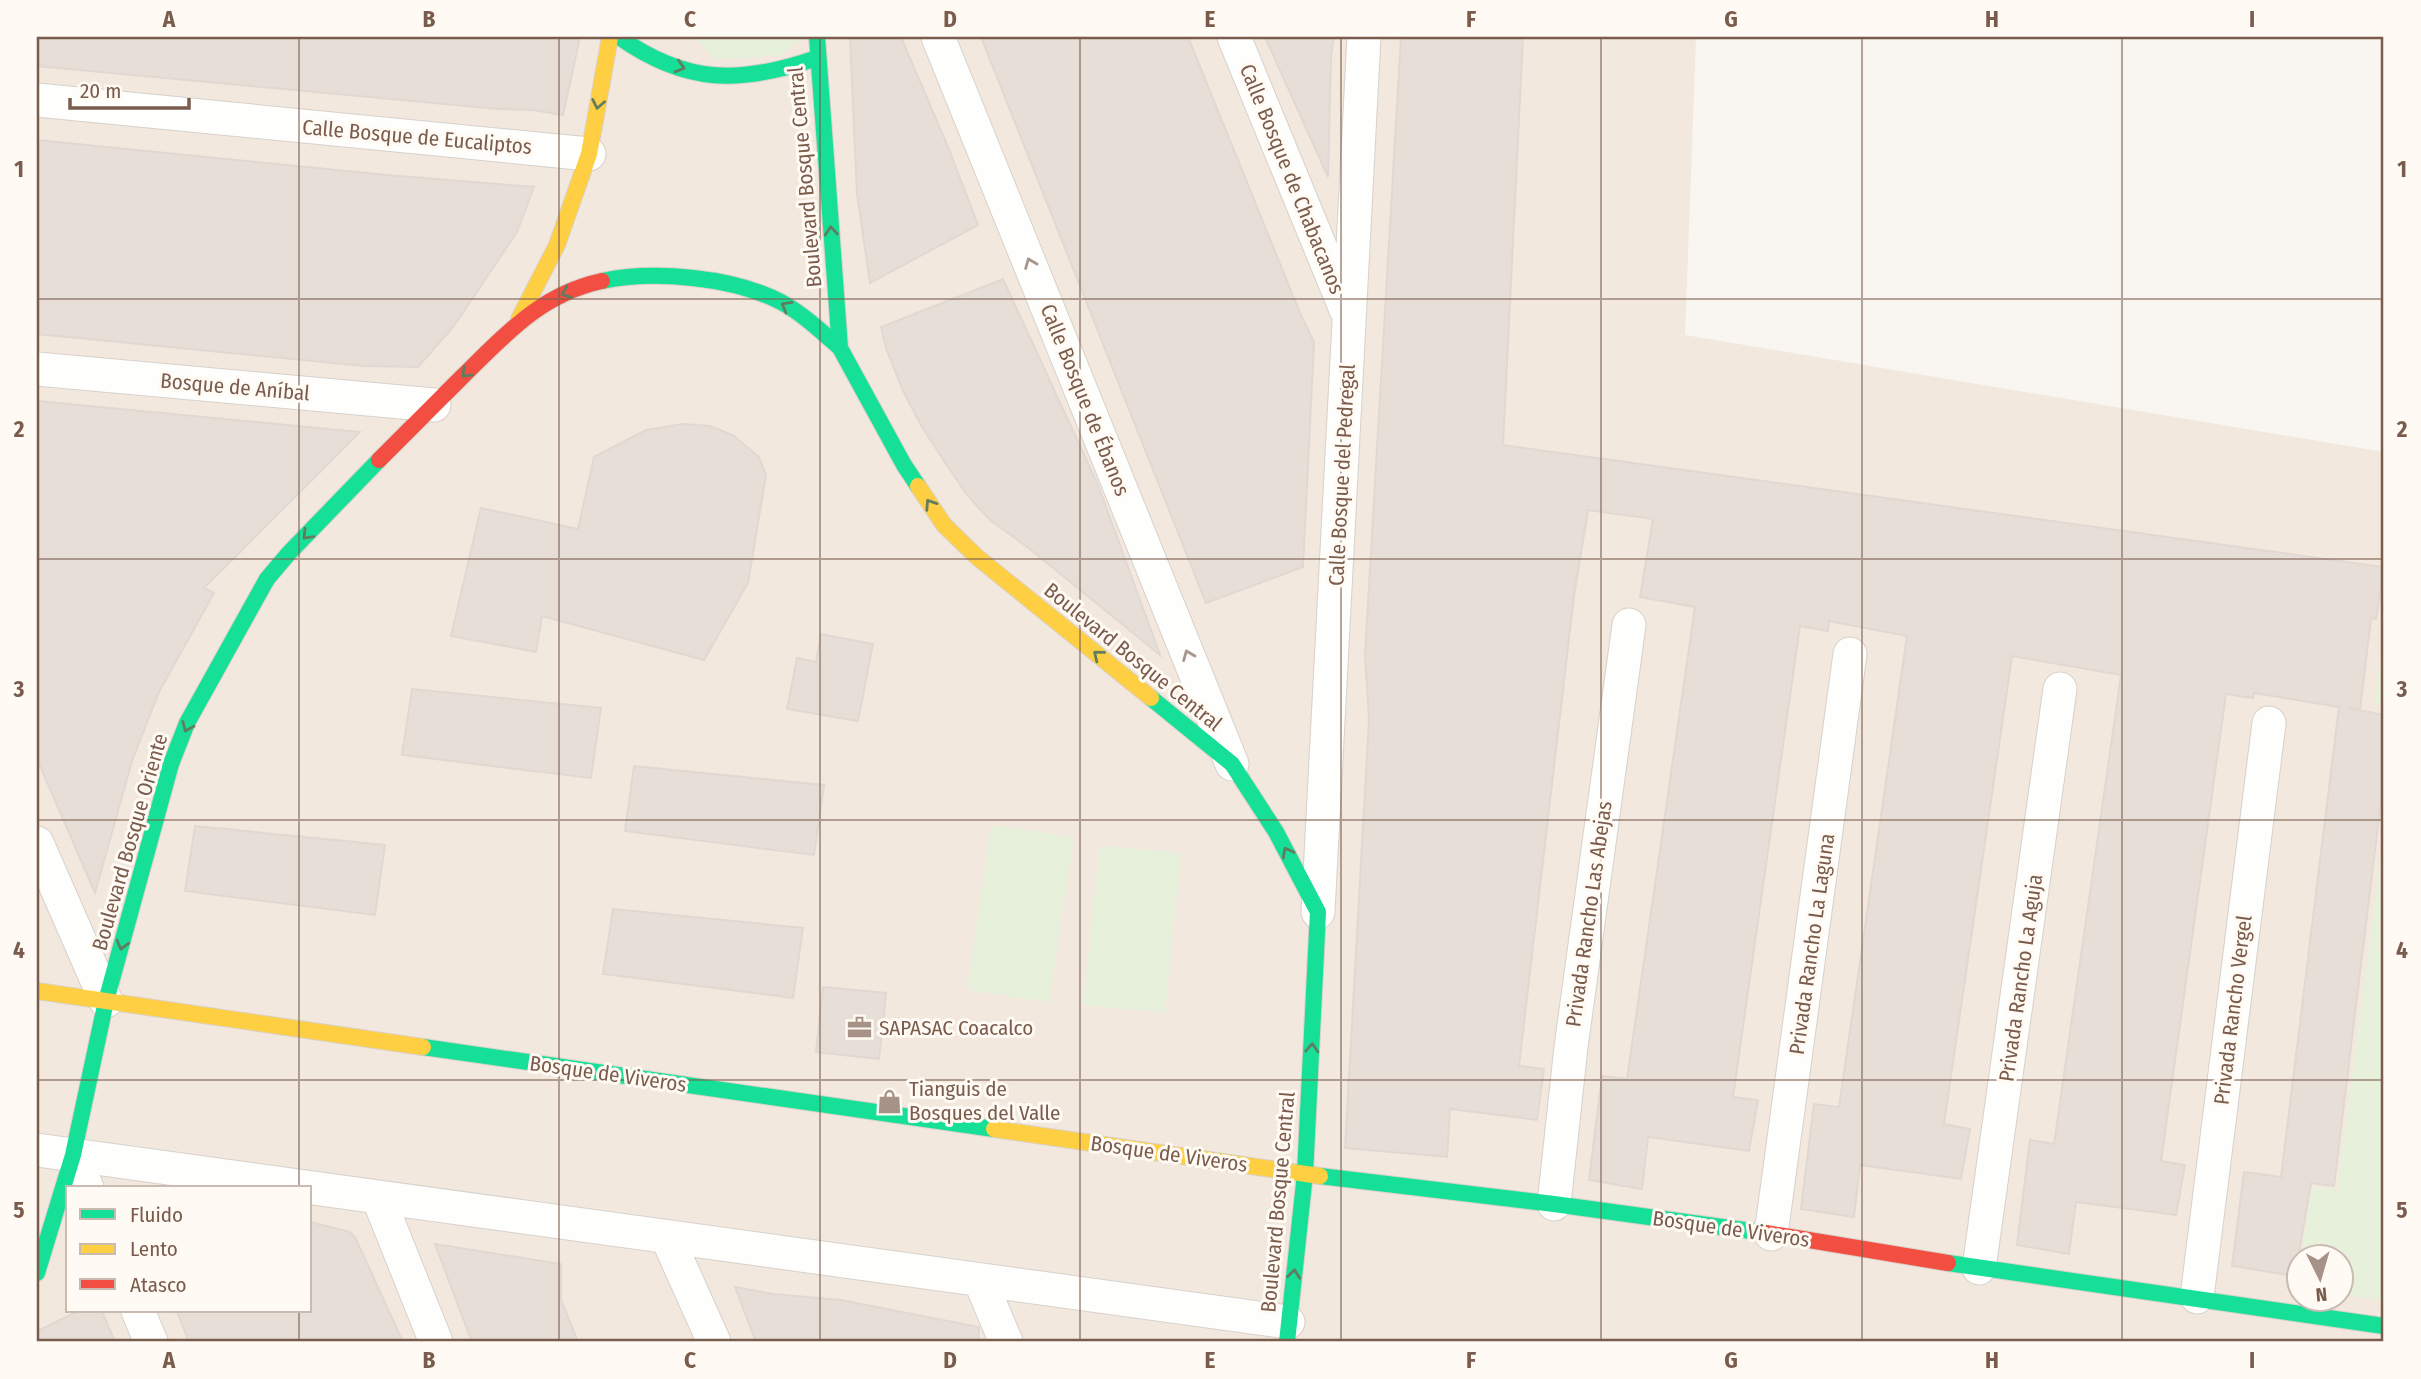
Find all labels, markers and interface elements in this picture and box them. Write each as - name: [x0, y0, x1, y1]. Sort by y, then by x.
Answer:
- text: A: [162, 5, 176, 33]
- text: B: [423, 5, 436, 33]
- text: C: [684, 5, 696, 33]
- text: D: [943, 5, 957, 33]
- text: E: [1205, 5, 1216, 33]
- text: F: [1466, 5, 1476, 33]
- text: G: [1724, 5, 1738, 33]
- text: H: [1985, 5, 1999, 33]
- text: I: [2249, 5, 2255, 33]
- one-way arrow: [673, 59, 685, 73]
- street label: Calle Bosque de Chabacanos: [1234, 60, 1350, 298]
- street label: Boulevard Bosque Central: [782, 65, 828, 288]
- scale bar: [70, 66, 189, 110]
- text: 20 m: [80, 78, 121, 104]
- one-way arrow: [591, 98, 606, 110]
- street label: Calle Bosque de Eucaliptos: [301, 114, 533, 160]
- text: 1: [14, 155, 24, 183]
- text: 1: [2397, 155, 2407, 183]
- one-way arrow: [824, 225, 839, 236]
- one-way arrow: [1024, 257, 1038, 269]
- one-way arrow: [561, 284, 573, 298]
- street label: Calle Bosque de Ébanos: [1035, 300, 1135, 500]
- one-way arrow: [781, 301, 794, 314]
- street label: Calle Bosque del Pedregal: [1323, 363, 1361, 587]
- one-way arrow: [462, 365, 475, 378]
- street label: Bosque de Aníbal: [159, 368, 311, 407]
- text: 2: [13, 415, 25, 443]
- text: 2: [2396, 415, 2408, 443]
- one-way arrow: [925, 498, 938, 511]
- one-way arrow: [302, 527, 315, 540]
- street label: Boulevard Bosque Central: [1039, 577, 1228, 737]
- one-way arrow: [1183, 650, 1197, 662]
- one-way arrow: [1093, 651, 1106, 663]
- text: 3: [13, 675, 25, 703]
- text: 3: [2396, 675, 2408, 703]
- one-way arrow: [181, 720, 195, 732]
- street label: Boulevard Bosque Oriente: [87, 730, 173, 954]
- street label: Privada Rancho Las Abejas: [1560, 799, 1618, 1029]
- street label: Privada Rancho La Laguna: [1784, 832, 1840, 1056]
- one-way arrow: [1281, 847, 1295, 859]
- street label: Privada Rancho La Aguja: [1994, 873, 2048, 1083]
- street label: Privada Rancho Vergel: [2208, 913, 2258, 1106]
- text: 4: [13, 936, 25, 964]
- text: 4: [2396, 936, 2408, 964]
- one-way arrow: [115, 938, 130, 950]
- office icon: SAPASAC Coacalco: [845, 1014, 873, 1042]
- place label: SAPASAC Coacalco: [879, 1015, 1033, 1041]
- one-way arrow: [1304, 1042, 1319, 1053]
- street label: Bosque de Viveros: [528, 1050, 688, 1098]
- place label: Tianguis de Bosques del Valle: [909, 1076, 1060, 1126]
- shop icon: Tianguis de Bosques del Valle: [875, 1087, 903, 1115]
- street label: Boulevard Bosque Central: [1255, 1090, 1301, 1313]
- street label: Bosque de Viveros: [1089, 1130, 1249, 1178]
- legend: [66, 1186, 312, 1312]
- text: 5: [13, 1196, 25, 1224]
- text: 5: [2396, 1196, 2408, 1224]
- text: Fluido: [130, 1202, 183, 1228]
- street label: Bosque de Viveros: [1651, 1205, 1811, 1253]
- text: Lento: [130, 1236, 178, 1262]
- north arrow: [2284, 1242, 2354, 1312]
- one-way arrow: [1286, 1269, 1301, 1280]
- text: Atasco: [130, 1272, 187, 1298]
- text: N: [2315, 1282, 2328, 1306]
- text: A: [162, 1346, 176, 1374]
- text: B: [423, 1346, 436, 1374]
- text: C: [684, 1346, 696, 1374]
- text: D: [943, 1346, 957, 1374]
- text: E: [1205, 1346, 1216, 1374]
- text: F: [1466, 1346, 1476, 1374]
- text: G: [1724, 1346, 1738, 1374]
- text: H: [1985, 1346, 1999, 1374]
- text: I: [2249, 1346, 2255, 1374]

